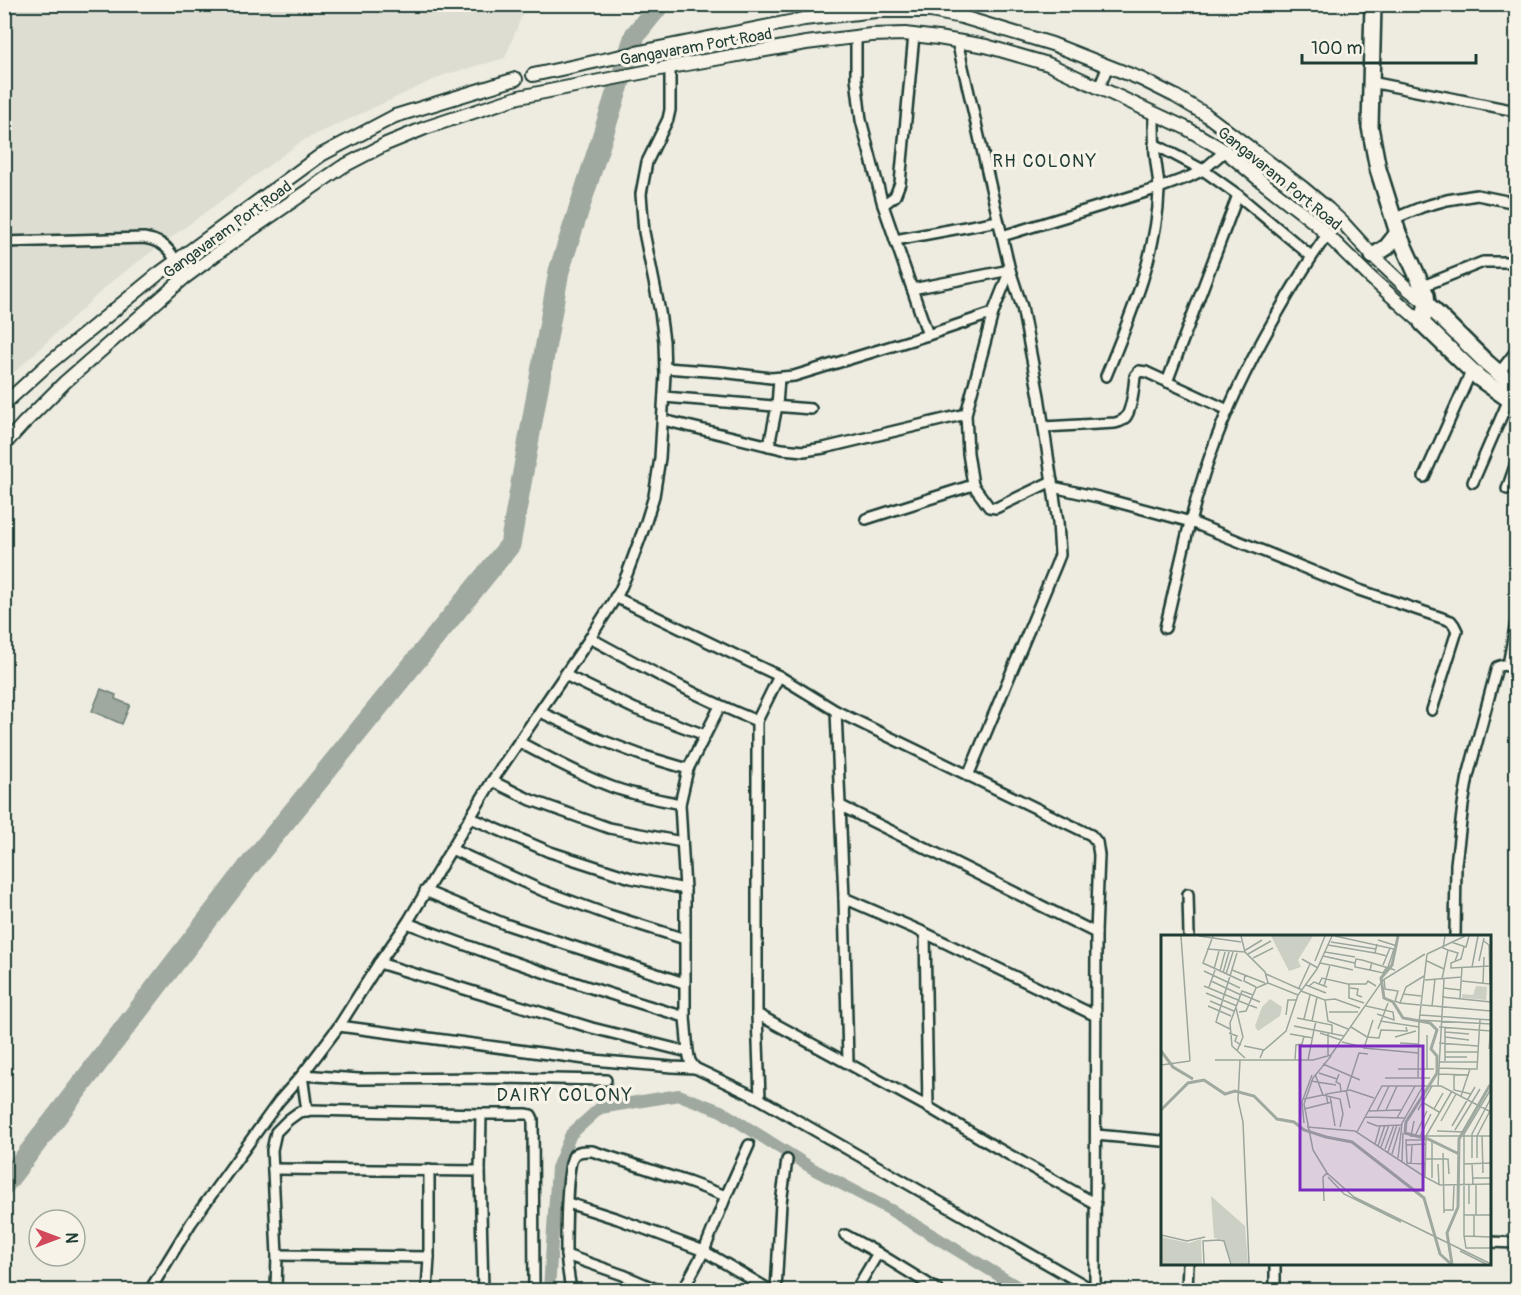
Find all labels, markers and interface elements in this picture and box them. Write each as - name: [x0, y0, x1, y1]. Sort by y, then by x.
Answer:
- street label: Gangavaram Port Road: [619, 24, 774, 70]
- scale bar: [1302, 27, 1476, 65]
- text: 100 m: [1311, 37, 1363, 60]
- street label: Gangavaram Port Road: [1213, 123, 1345, 235]
- district label: RH COLONY: [992, 150, 1098, 173]
- street label: Gangavaram Port Road: [160, 177, 296, 283]
- inset map: [1161, 935, 1491, 1265]
- district label: DAIRY COLONY: [497, 1084, 633, 1107]
- north arrow: [27, 1208, 87, 1268]
- text: N: [61, 1233, 81, 1244]

